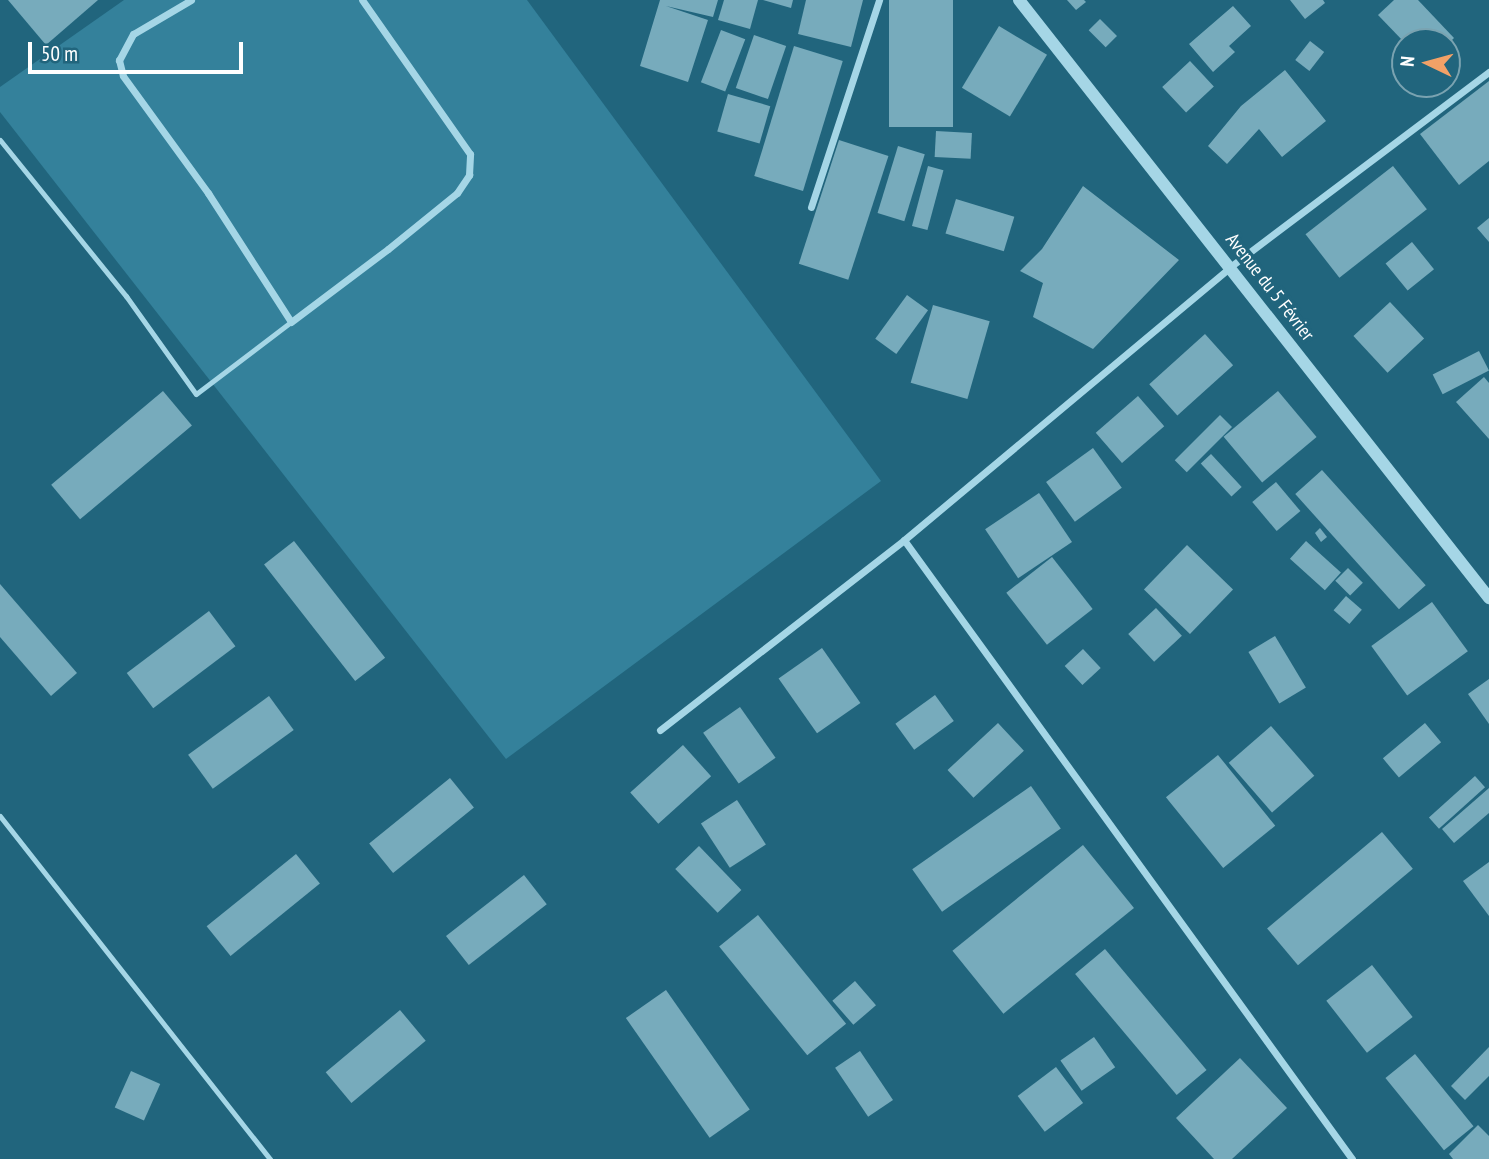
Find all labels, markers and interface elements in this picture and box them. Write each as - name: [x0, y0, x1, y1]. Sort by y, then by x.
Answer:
- scale bar: [32, 28, 247, 72]
- north arrow: [1391, 28, 1461, 98]
- text: 50 m: [41, 40, 78, 67]
- text: N: [1395, 55, 1419, 68]
- street label: Avenue du 5 Février: [1221, 229, 1319, 345]

